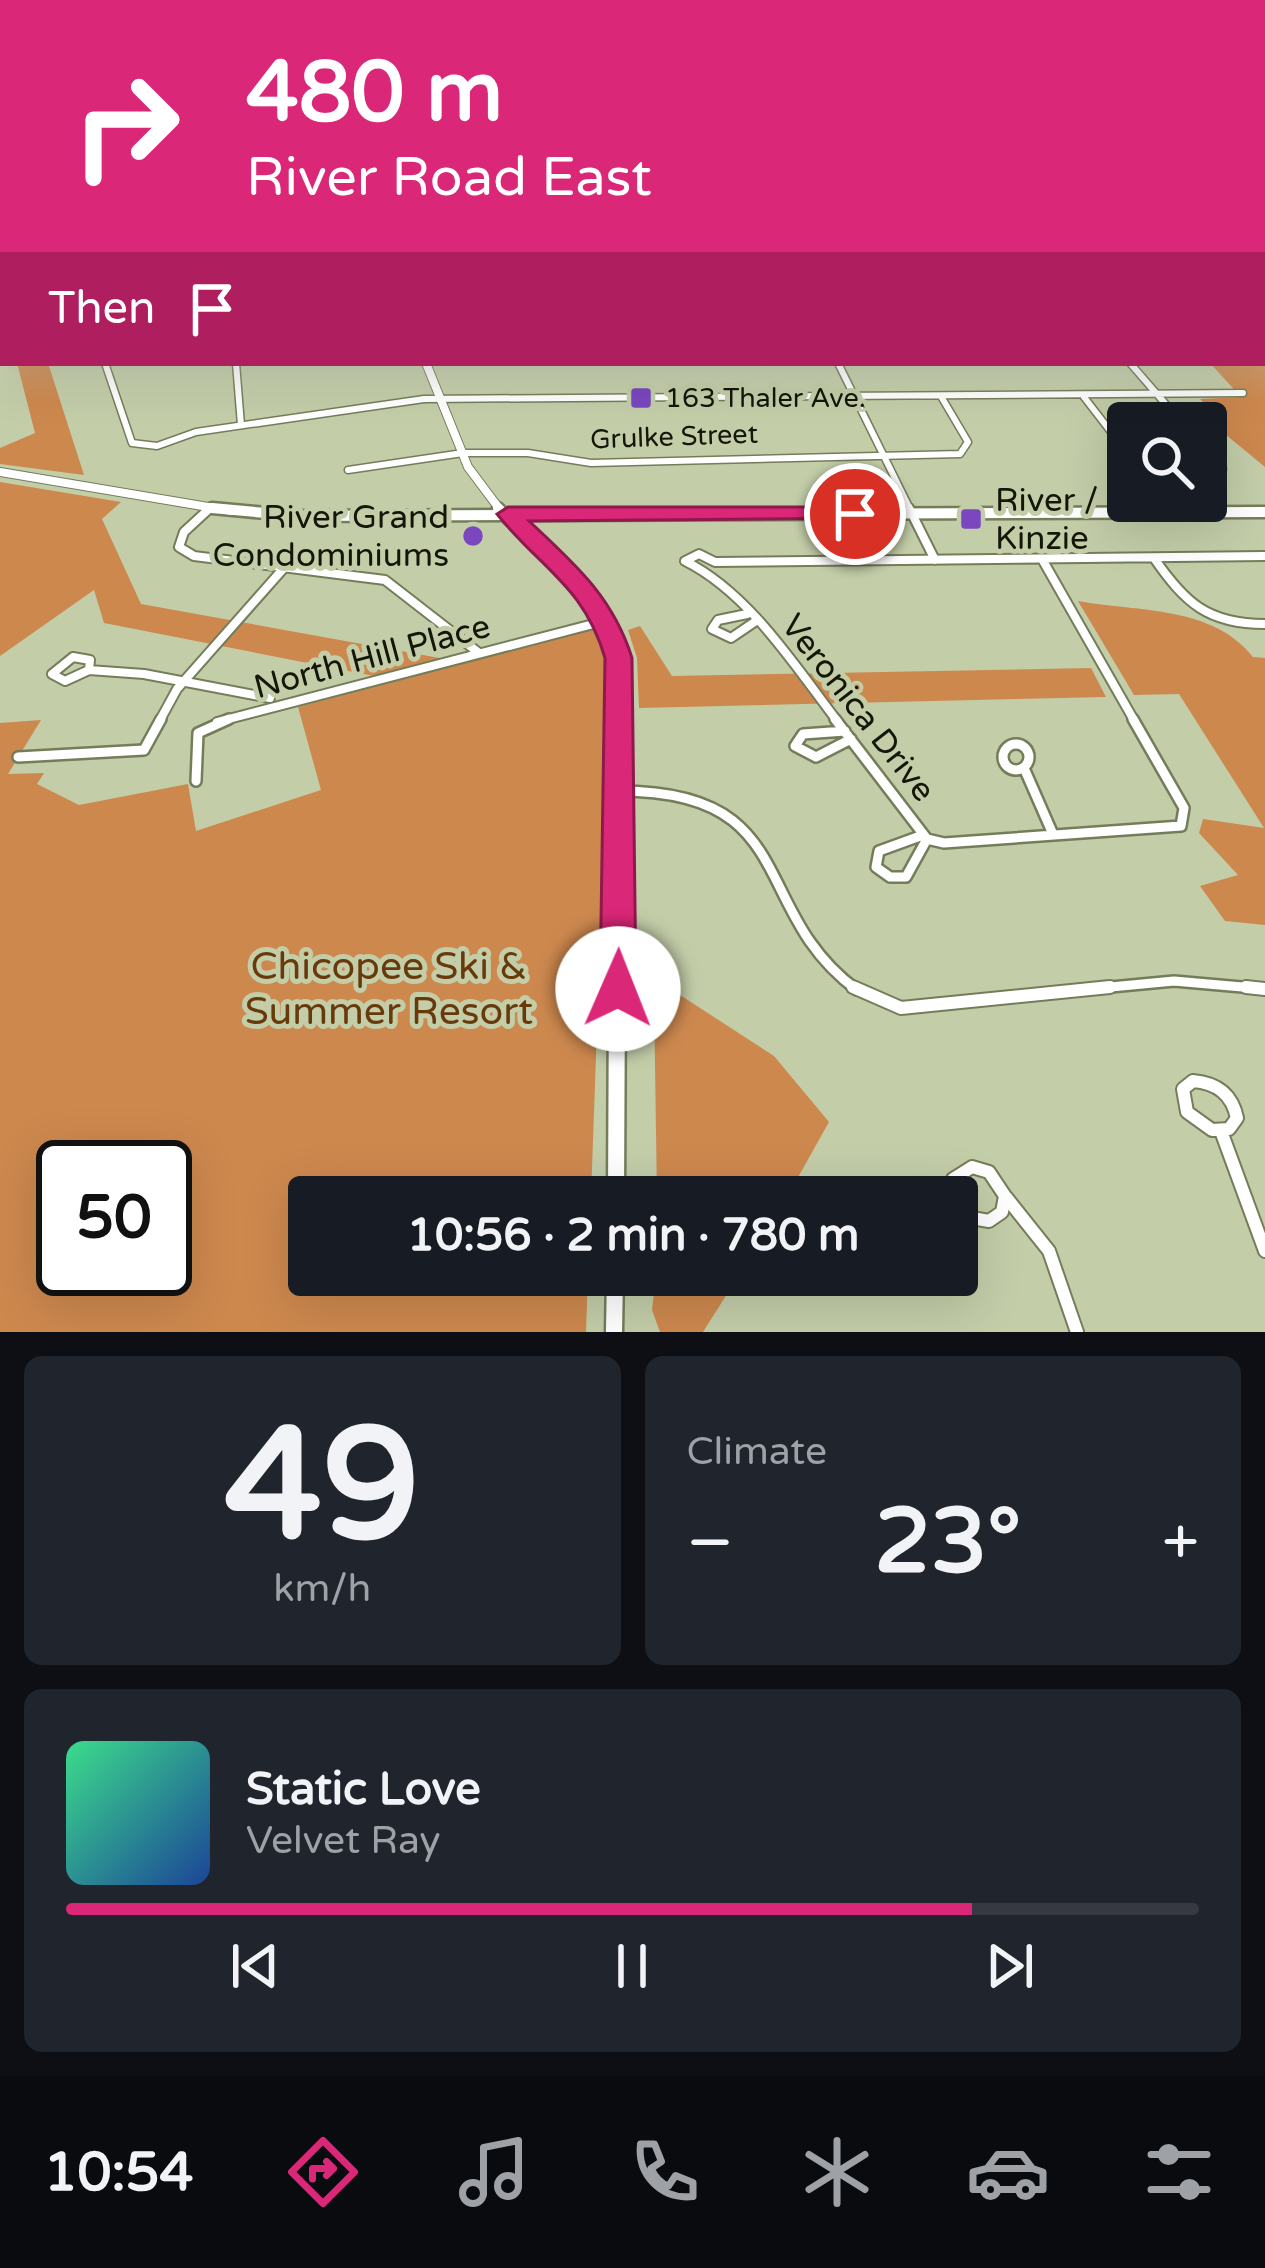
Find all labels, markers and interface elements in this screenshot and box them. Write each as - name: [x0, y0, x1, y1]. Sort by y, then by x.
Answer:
- text: 480 m: [246, 43, 503, 144]
- icon: right: [48, 48, 204, 204]
- text: River Road East: [246, 145, 652, 210]
- icon: arrive: [179, 276, 245, 342]
- text: Then: [48, 282, 155, 336]
- place label: 163 Thaler Ave.: [665, 382, 866, 415]
- marker: 163 Thaler Ave.: [628, 385, 654, 411]
- map controls: [1107, 402, 1227, 522]
- button: search: [1107, 402, 1227, 522]
- street label: Grulke Street: [590, 418, 758, 456]
- pin: [804, 463, 906, 565]
- icon: arrive: [822, 481, 888, 547]
- place label: River / Kinzie: [995, 481, 1099, 558]
- place label: River Grand Condominiums: [212, 498, 449, 575]
- marker: River / Kinzie: [958, 506, 984, 532]
- marker: River Grand Condominiums: [460, 523, 486, 549]
- street label: North Hill Place: [250, 607, 494, 707]
- street label: Veronica Drive: [773, 607, 943, 809]
- position arrow: [555, 926, 681, 1052]
- park label: Chicopee Ski & Summer Resort: [245, 943, 533, 1035]
- speed limit sign: 50: [36, 1140, 192, 1296]
- text: 10:56 · 2 min · 780 m: [407, 1209, 859, 1263]
- text: 49: [224, 1393, 420, 1581]
- text: Climate: [687, 1428, 827, 1475]
- text: 23°: [874, 1488, 1021, 1597]
- text: −: [687, 1503, 734, 1583]
- text: +: [1162, 1503, 1199, 1583]
- text: km/h: [273, 1565, 371, 1612]
- text: Static Love: [246, 1763, 481, 1817]
- text: Velvet Ray: [246, 1817, 441, 1864]
- icon: previous: [222, 1933, 288, 1999]
- icon: pause: [599, 1933, 665, 1999]
- icon: next: [977, 1933, 1043, 1999]
- icon: directions: [281, 2130, 365, 2214]
- icon: music: [452, 2130, 536, 2214]
- icon: phone: [623, 2130, 707, 2214]
- icon: climate: [795, 2130, 879, 2214]
- icon: car: [966, 2130, 1050, 2214]
- icon: filters: [1137, 2130, 1221, 2214]
- text: 10:54: [44, 2140, 193, 2205]

